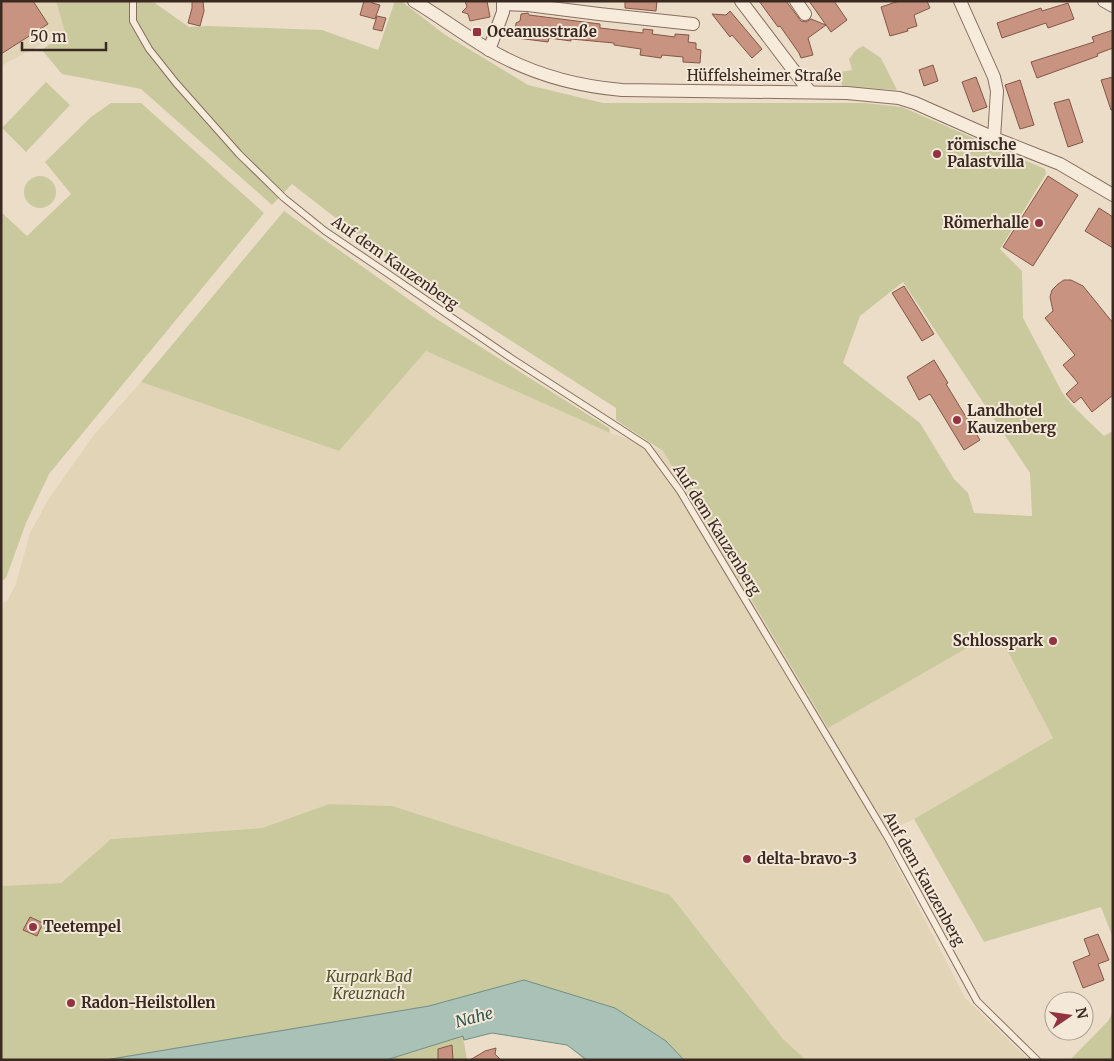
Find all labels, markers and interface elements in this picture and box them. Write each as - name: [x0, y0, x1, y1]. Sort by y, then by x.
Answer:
- scale bar: [22, 20, 106, 52]
- place label: Oceanusstraße: [487, 22, 597, 41]
- marker: Oceanusstraße: [471, 26, 483, 38]
- text: 50 m: [30, 27, 67, 46]
- street label: Hüffelsheimer Straße: [687, 66, 842, 85]
- place label: römische Palastvilla: [947, 135, 1025, 171]
- marker: römische Palastvilla: [931, 148, 943, 160]
- street label: Auf dem Kauzenberg: [327, 211, 462, 314]
- place label: Römerhalle: [943, 213, 1029, 232]
- marker: Römerhalle: [1033, 217, 1045, 229]
- place label: Landhotel Kauzenberg: [967, 401, 1057, 437]
- marker: Landhotel Kauzenberg: [951, 414, 963, 426]
- street label: Auf dem Kauzenberg: [669, 460, 765, 599]
- place label: Schlosspark: [953, 631, 1043, 650]
- marker: Schlosspark: [1047, 635, 1059, 647]
- street label: Auf dem Kauzenberg: [879, 807, 969, 949]
- place label: delta-bravo-3: [757, 849, 857, 868]
- marker: delta-bravo-3: [741, 853, 753, 865]
- place label: Teetempel: [43, 917, 121, 936]
- marker: Teetempel: [27, 921, 39, 933]
- park label: Kurpark Bad Kreuznach: [325, 967, 412, 1003]
- north arrow: [1044, 991, 1094, 1041]
- place label: Radon-Heilstollen: [81, 993, 215, 1012]
- marker: Radon-Heilstollen: [65, 997, 77, 1009]
- water label: Nahe: [453, 1002, 495, 1032]
- text: N: [1072, 1006, 1092, 1020]

